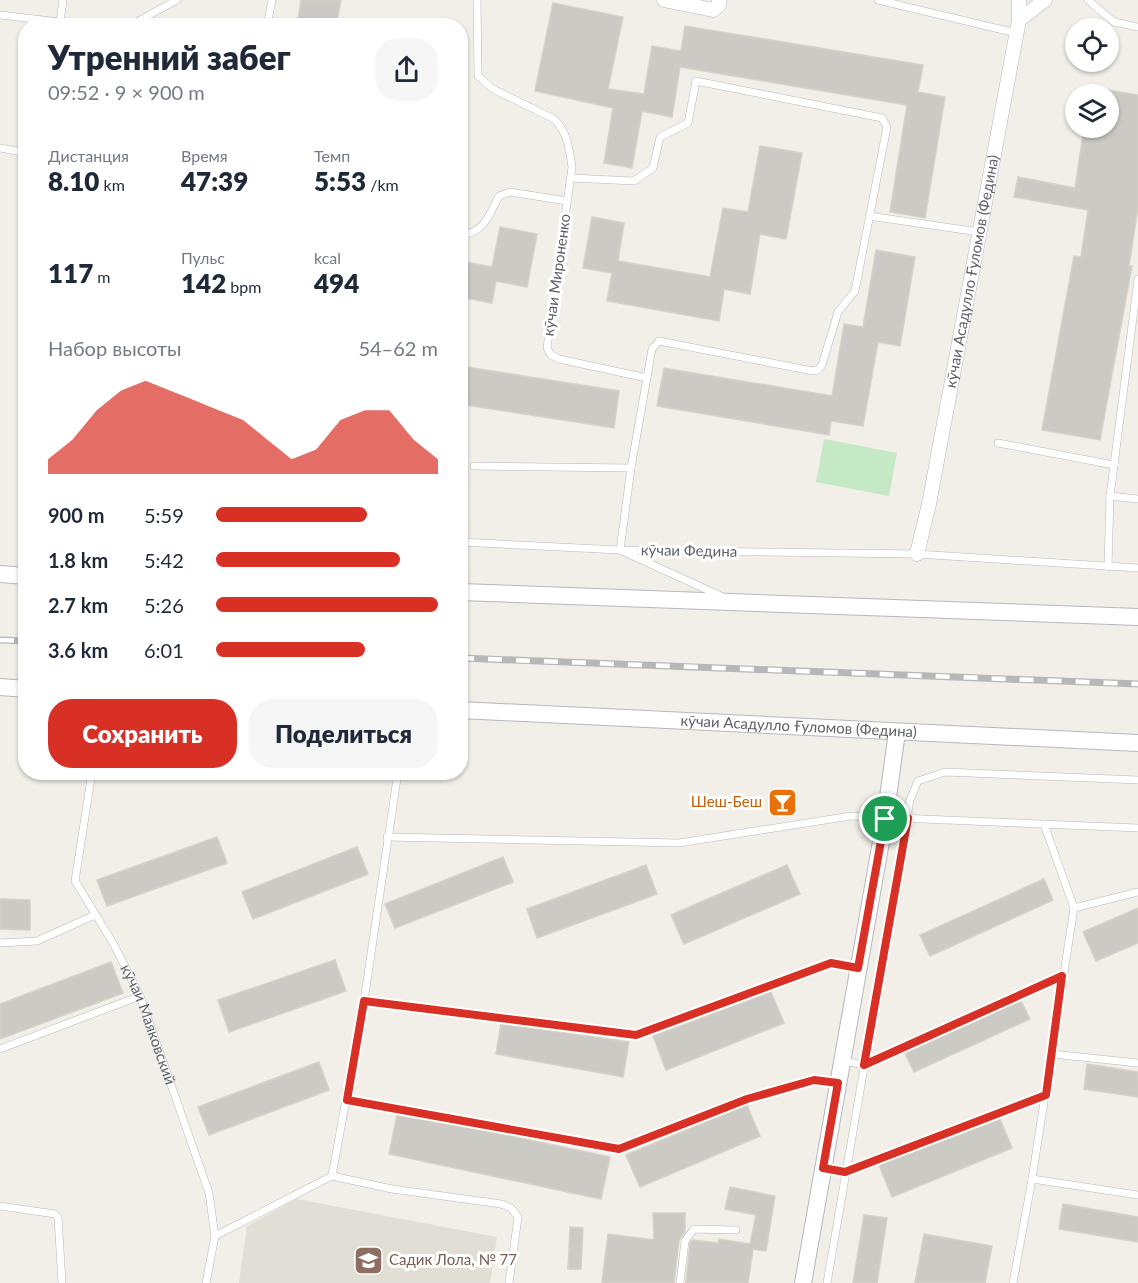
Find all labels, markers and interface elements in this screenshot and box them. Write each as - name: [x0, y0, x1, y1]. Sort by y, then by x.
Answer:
- map controls: [1065, 18, 1119, 138]
- button: locate: [1065, 18, 1119, 72]
- text: Утренний забег: [48, 37, 291, 77]
- button: share: [375, 38, 438, 101]
- text: 09:52 · 9 × 900 m: [48, 80, 205, 104]
- button: layers: [1065, 84, 1119, 138]
- text: Дистанция: [48, 146, 129, 165]
- text: Время: [181, 146, 228, 165]
- text: Темп: [314, 146, 350, 165]
- street label: кӯчаи Асадулло Ғуломов (Федина): [941, 153, 1002, 389]
- text: 8.10: [48, 165, 99, 197]
- text: 47:39: [181, 165, 248, 197]
- text: 5:53: [314, 165, 366, 197]
- text: km: [99, 175, 125, 194]
- text: /km: [366, 175, 399, 194]
- street label: кӯчаи Мироненко: [539, 213, 574, 337]
- text: Пульс: [181, 248, 225, 267]
- text: kcal: [314, 248, 341, 267]
- text: 117: [48, 257, 93, 289]
- text: m: [93, 267, 111, 286]
- text: 142: [181, 267, 226, 299]
- text: 494: [314, 267, 359, 299]
- text: bpm: [226, 277, 261, 296]
- text: Набор высоты: [48, 336, 181, 360]
- text: 54–62 m: [358, 336, 438, 360]
- text: 900 m: [48, 503, 104, 527]
- text: 5:59: [144, 503, 184, 527]
- street label: кӯчаи Федина: [641, 540, 737, 560]
- text: 1.8 km: [48, 548, 108, 572]
- text: 5:42: [144, 548, 184, 572]
- text: 2.7 km: [48, 593, 108, 617]
- text: 5:26: [144, 593, 184, 617]
- text: 3.6 km: [48, 638, 108, 662]
- text: 6:01: [144, 638, 184, 662]
- button: Сохранить: [48, 699, 237, 768]
- button: Поделиться: [249, 699, 438, 768]
- street label: кӯчаи Асадулло Ғуломов (Федина): [680, 711, 917, 740]
- bar icon: Шеш-Беш: [767, 786, 799, 818]
- place label: Шеш-Беш: [691, 792, 762, 810]
- pin: [859, 793, 910, 844]
- icon: arrive: [868, 802, 901, 835]
- street label: кӯчаи Маяковский: [117, 961, 180, 1087]
- school or university icon: Садик Лола, № 77: [352, 1244, 384, 1276]
- place label: Садик Лола, № 77: [389, 1250, 517, 1268]

